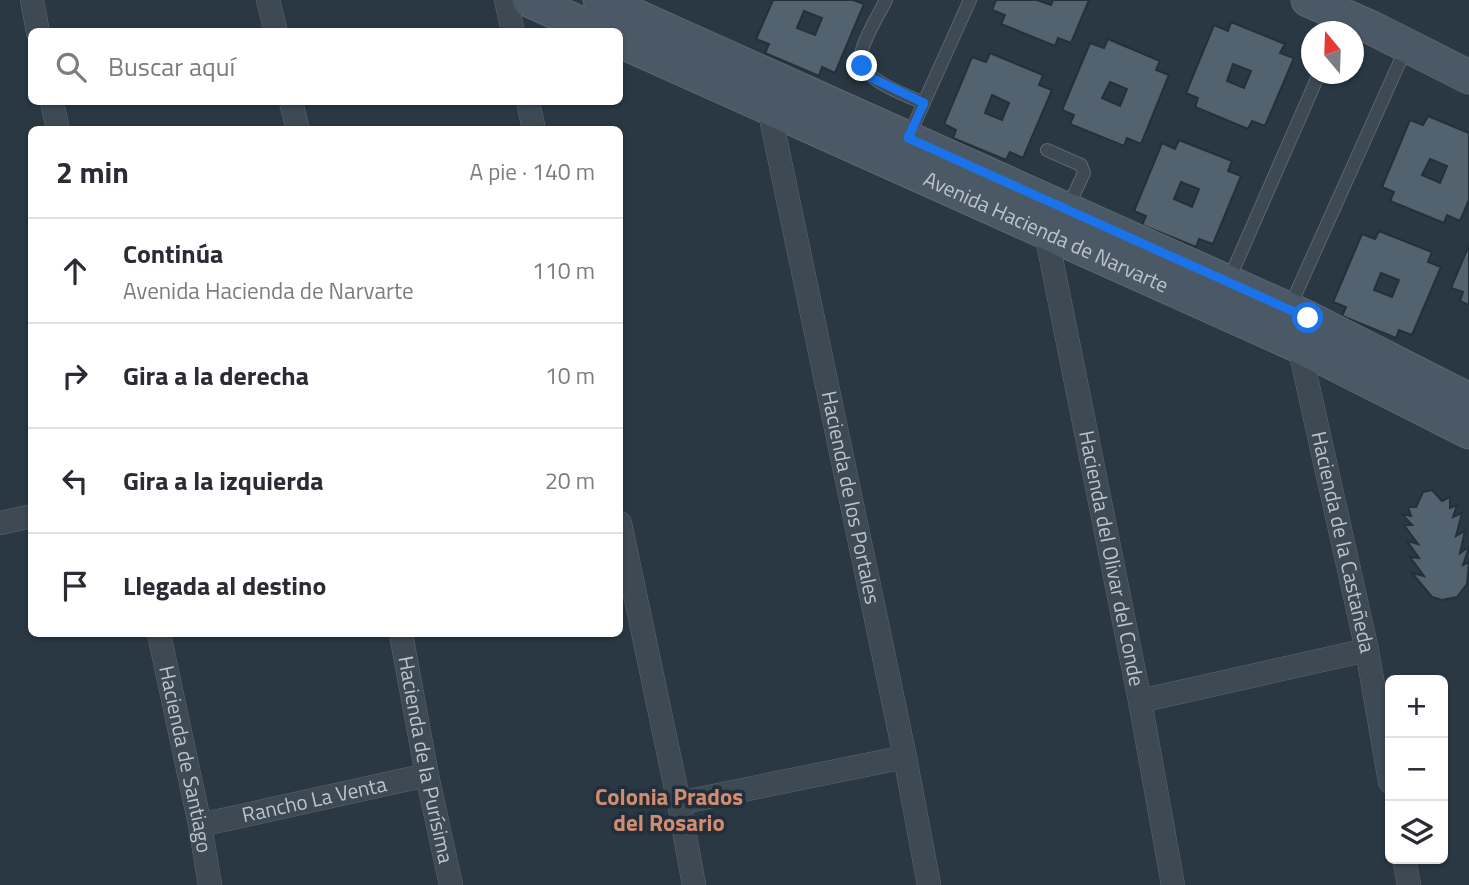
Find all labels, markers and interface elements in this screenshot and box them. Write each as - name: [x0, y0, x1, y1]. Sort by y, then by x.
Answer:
- north arrow: [1301, 21, 1364, 84]
- search box: [28, 28, 623, 105]
- text: Buscar aquí: [108, 47, 235, 86]
- icon: search: [52, 48, 90, 86]
- route end: [846, 50, 877, 81]
- text: 2 min: [56, 149, 129, 195]
- text: A pie · 140 m: [469, 154, 595, 189]
- street label: Avenida Hacienda de Narvarte: [919, 162, 1174, 300]
- text: Continúa: [123, 234, 223, 273]
- icon: ahead: [56, 252, 94, 290]
- text: 110 m: [532, 253, 595, 288]
- text: Avenida Hacienda de Narvarte: [123, 273, 414, 308]
- route start: [1292, 302, 1323, 333]
- text: Gira a la derecha: [123, 356, 309, 395]
- icon: right: [56, 357, 94, 395]
- text: 10 m: [545, 358, 595, 393]
- street label: Hacienda de los Portales: [814, 388, 889, 607]
- street label: Hacienda del Olivar del Conde: [1071, 428, 1154, 689]
- street label: Hacienda de la Castañeda: [1304, 428, 1384, 656]
- text: Gira a la izquierda: [123, 461, 324, 500]
- icon: left: [56, 462, 94, 500]
- text: 20 m: [545, 463, 595, 498]
- text: Llegada al destino: [123, 566, 326, 605]
- icon: arrive: [56, 567, 94, 605]
- street label: Hacienda de la Purísima: [390, 653, 463, 867]
- street label: Hacienda de Santiago: [151, 662, 221, 855]
- map controls: [1385, 675, 1448, 864]
- button: +: [1385, 675, 1448, 738]
- button: −: [1385, 738, 1448, 801]
- street label: Rancho La Venta: [239, 767, 390, 830]
- district label: Colonia Prados del Rosario: [595, 779, 743, 840]
- button: layers: [1385, 801, 1448, 864]

